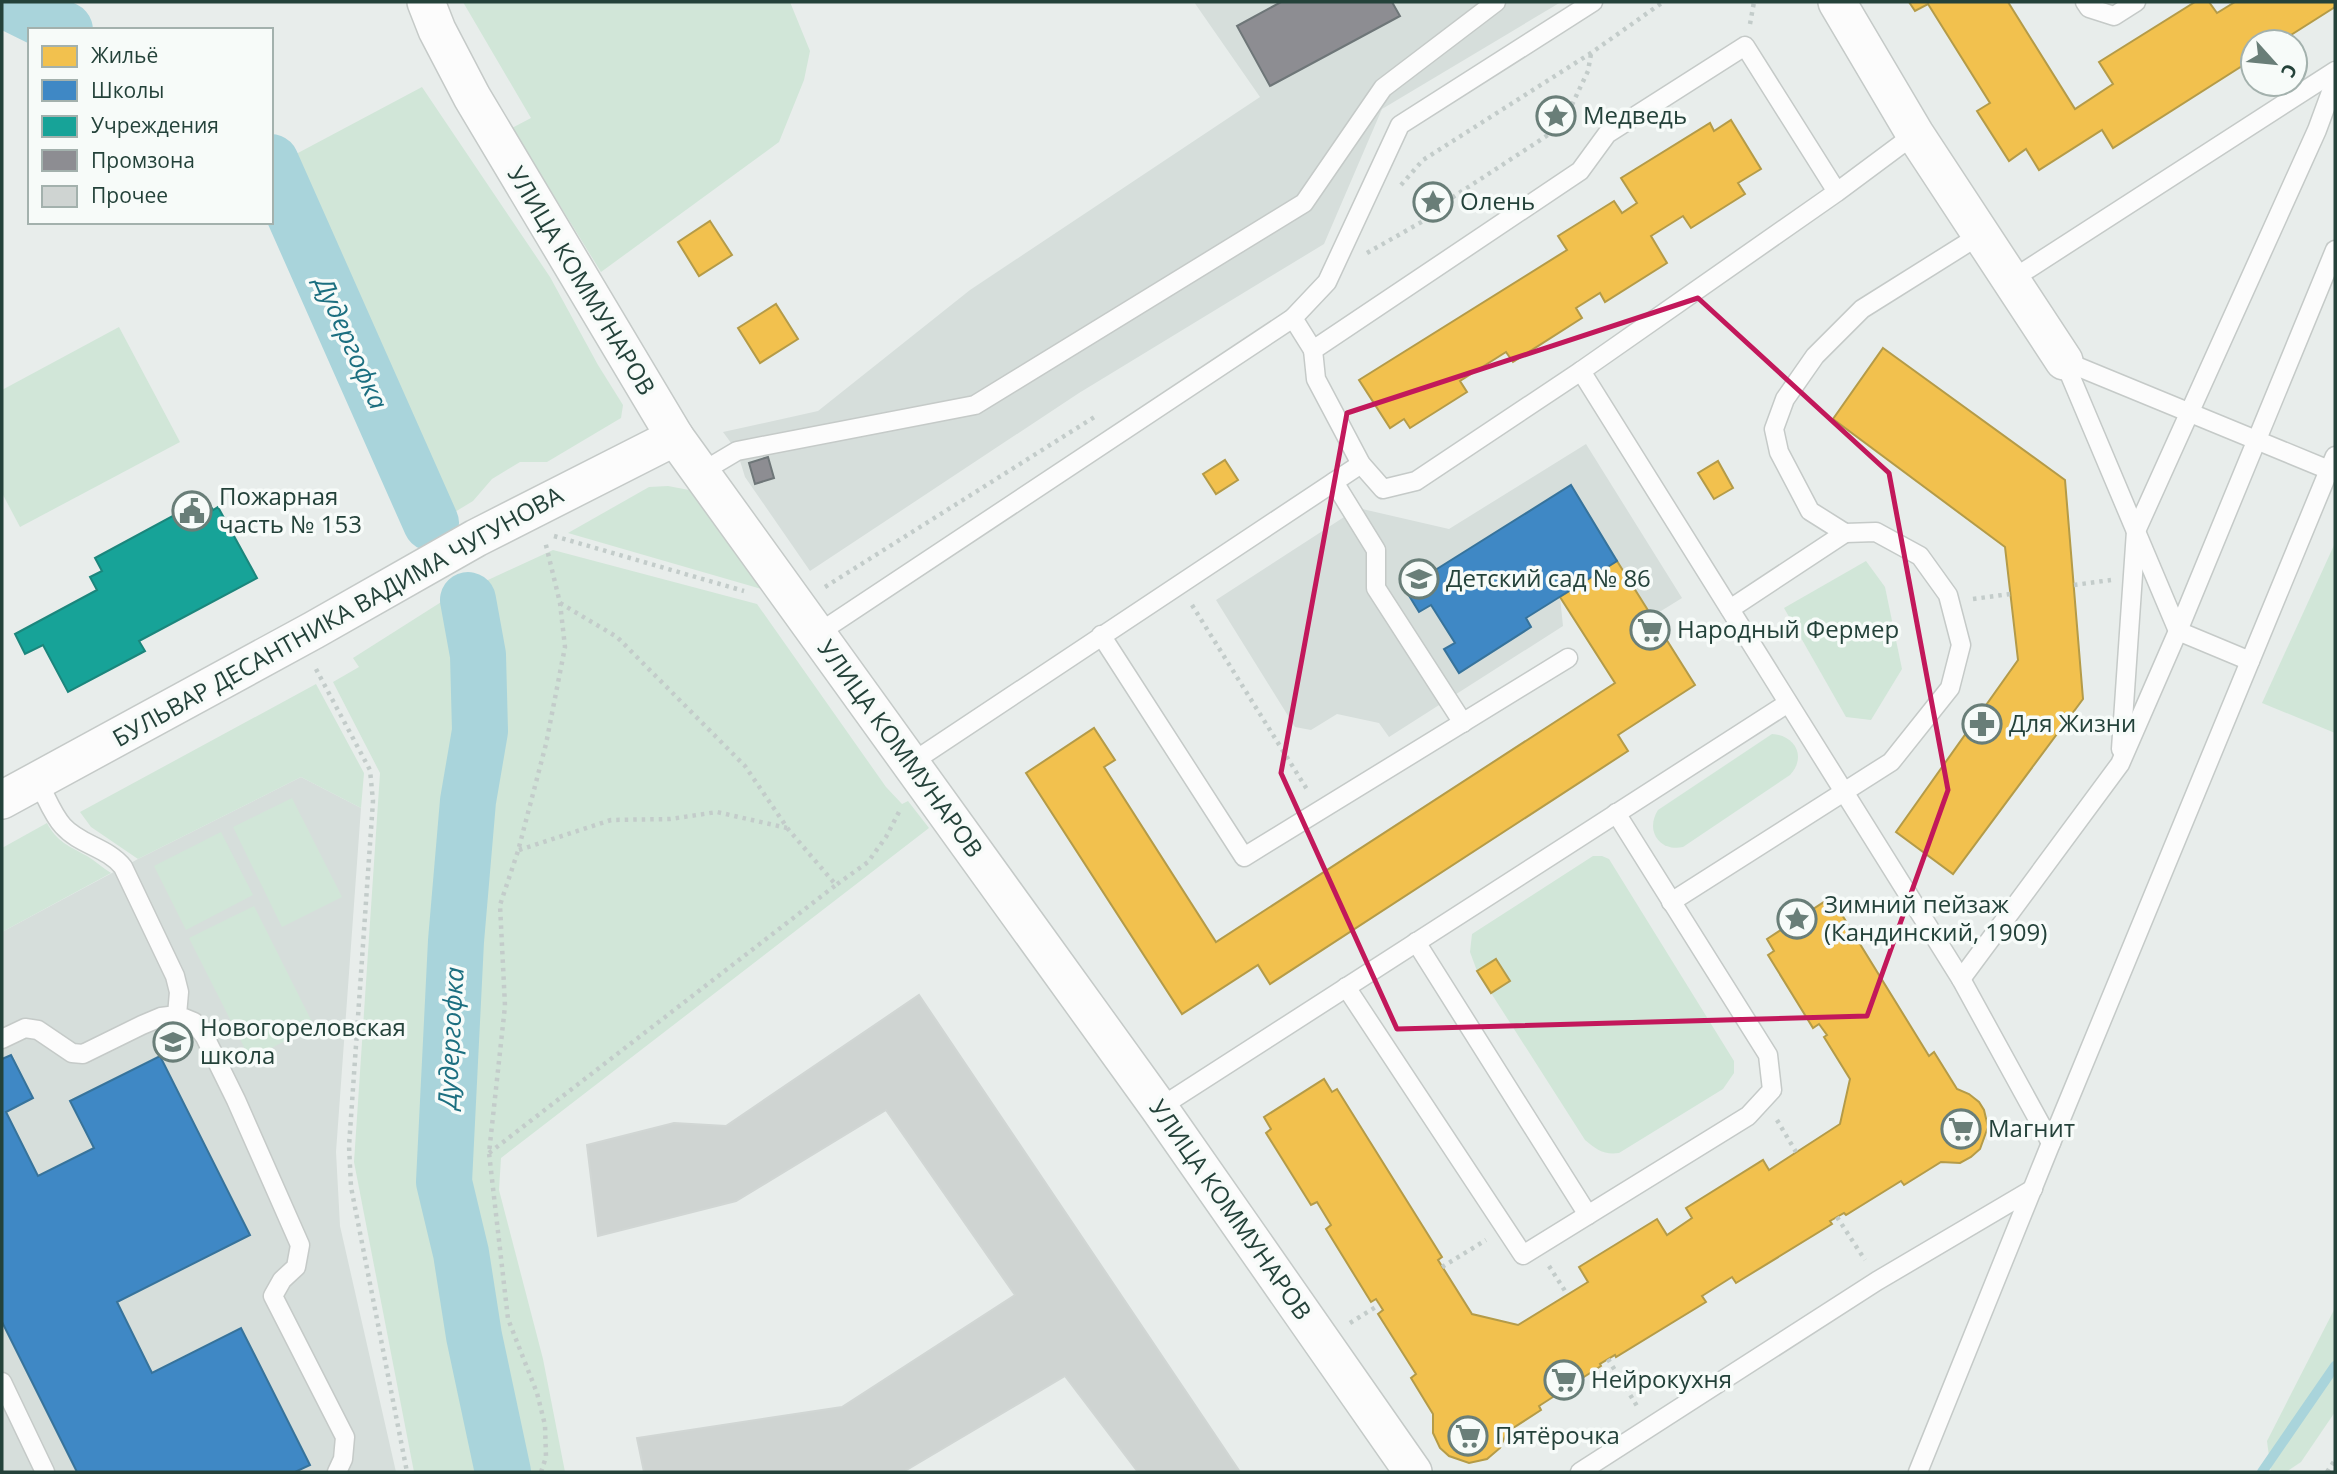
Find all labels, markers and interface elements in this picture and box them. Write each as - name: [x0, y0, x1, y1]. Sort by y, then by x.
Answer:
- legend: [28, 28, 273, 224]
- north arrow: [2239, 28, 2309, 98]
- text: Жильё: [91, 41, 158, 69]
- text: С: [2275, 59, 2303, 82]
- text: Школы: [91, 76, 164, 104]
- place icon: Медведь: [1535, 95, 1577, 137]
- place label: Медведь: [1583, 98, 1687, 131]
- text: Учреждения: [91, 111, 219, 139]
- text: Промзона: [91, 146, 195, 174]
- street label: УЛИЦА КОММУНАРОВ: [501, 160, 664, 401]
- text: Прочее: [91, 181, 168, 209]
- place icon: Олень: [1412, 181, 1454, 223]
- place label: Олень: [1460, 184, 1535, 217]
- water label: Дудергофка: [305, 268, 397, 415]
- street label: БУЛЬВАР ДЕСАНТНИКА ВАДИМА ЧУГУНОВА: [106, 477, 569, 754]
- place label: Пожарная часть № 153: [219, 479, 362, 540]
- public building icon: Пожарная часть № 153: [171, 490, 213, 532]
- school or university icon: Детский сад № 86: [1398, 558, 1440, 600]
- place label: Детский сад № 86: [1446, 561, 1651, 594]
- supermarket icon: Народный Фермер: [1629, 609, 1671, 651]
- place label: Народный Фермер: [1677, 612, 1899, 645]
- street label: УЛИЦА КОММУНАРОВ: [811, 633, 992, 864]
- pharmacy icon: Для Жизни: [1961, 703, 2003, 745]
- place label: Для Жизни: [2009, 706, 2136, 739]
- place label: Зимний пейзаж (Кандинский, 1909): [1824, 887, 2047, 948]
- place icon: Зимний пейзаж (Кандинский, 1909): [1776, 898, 1818, 940]
- water label: Дудергофка: [428, 966, 472, 1113]
- place label: Новогореловская школа: [200, 1010, 406, 1071]
- school or university icon: Новогореловская школа: [152, 1021, 194, 1063]
- street label: УЛИЦА КОММУНАРОВ: [1143, 1092, 1320, 1326]
- supermarket icon: Магнит: [1940, 1108, 1982, 1150]
- place label: Магнит: [1988, 1111, 2075, 1144]
- supermarket icon: Нейрокухня: [1543, 1359, 1585, 1401]
- place label: Нейрокухня: [1591, 1362, 1732, 1395]
- supermarket icon: Пятёрочка: [1447, 1415, 1489, 1457]
- place label: Пятёрочка: [1495, 1418, 1620, 1451]

